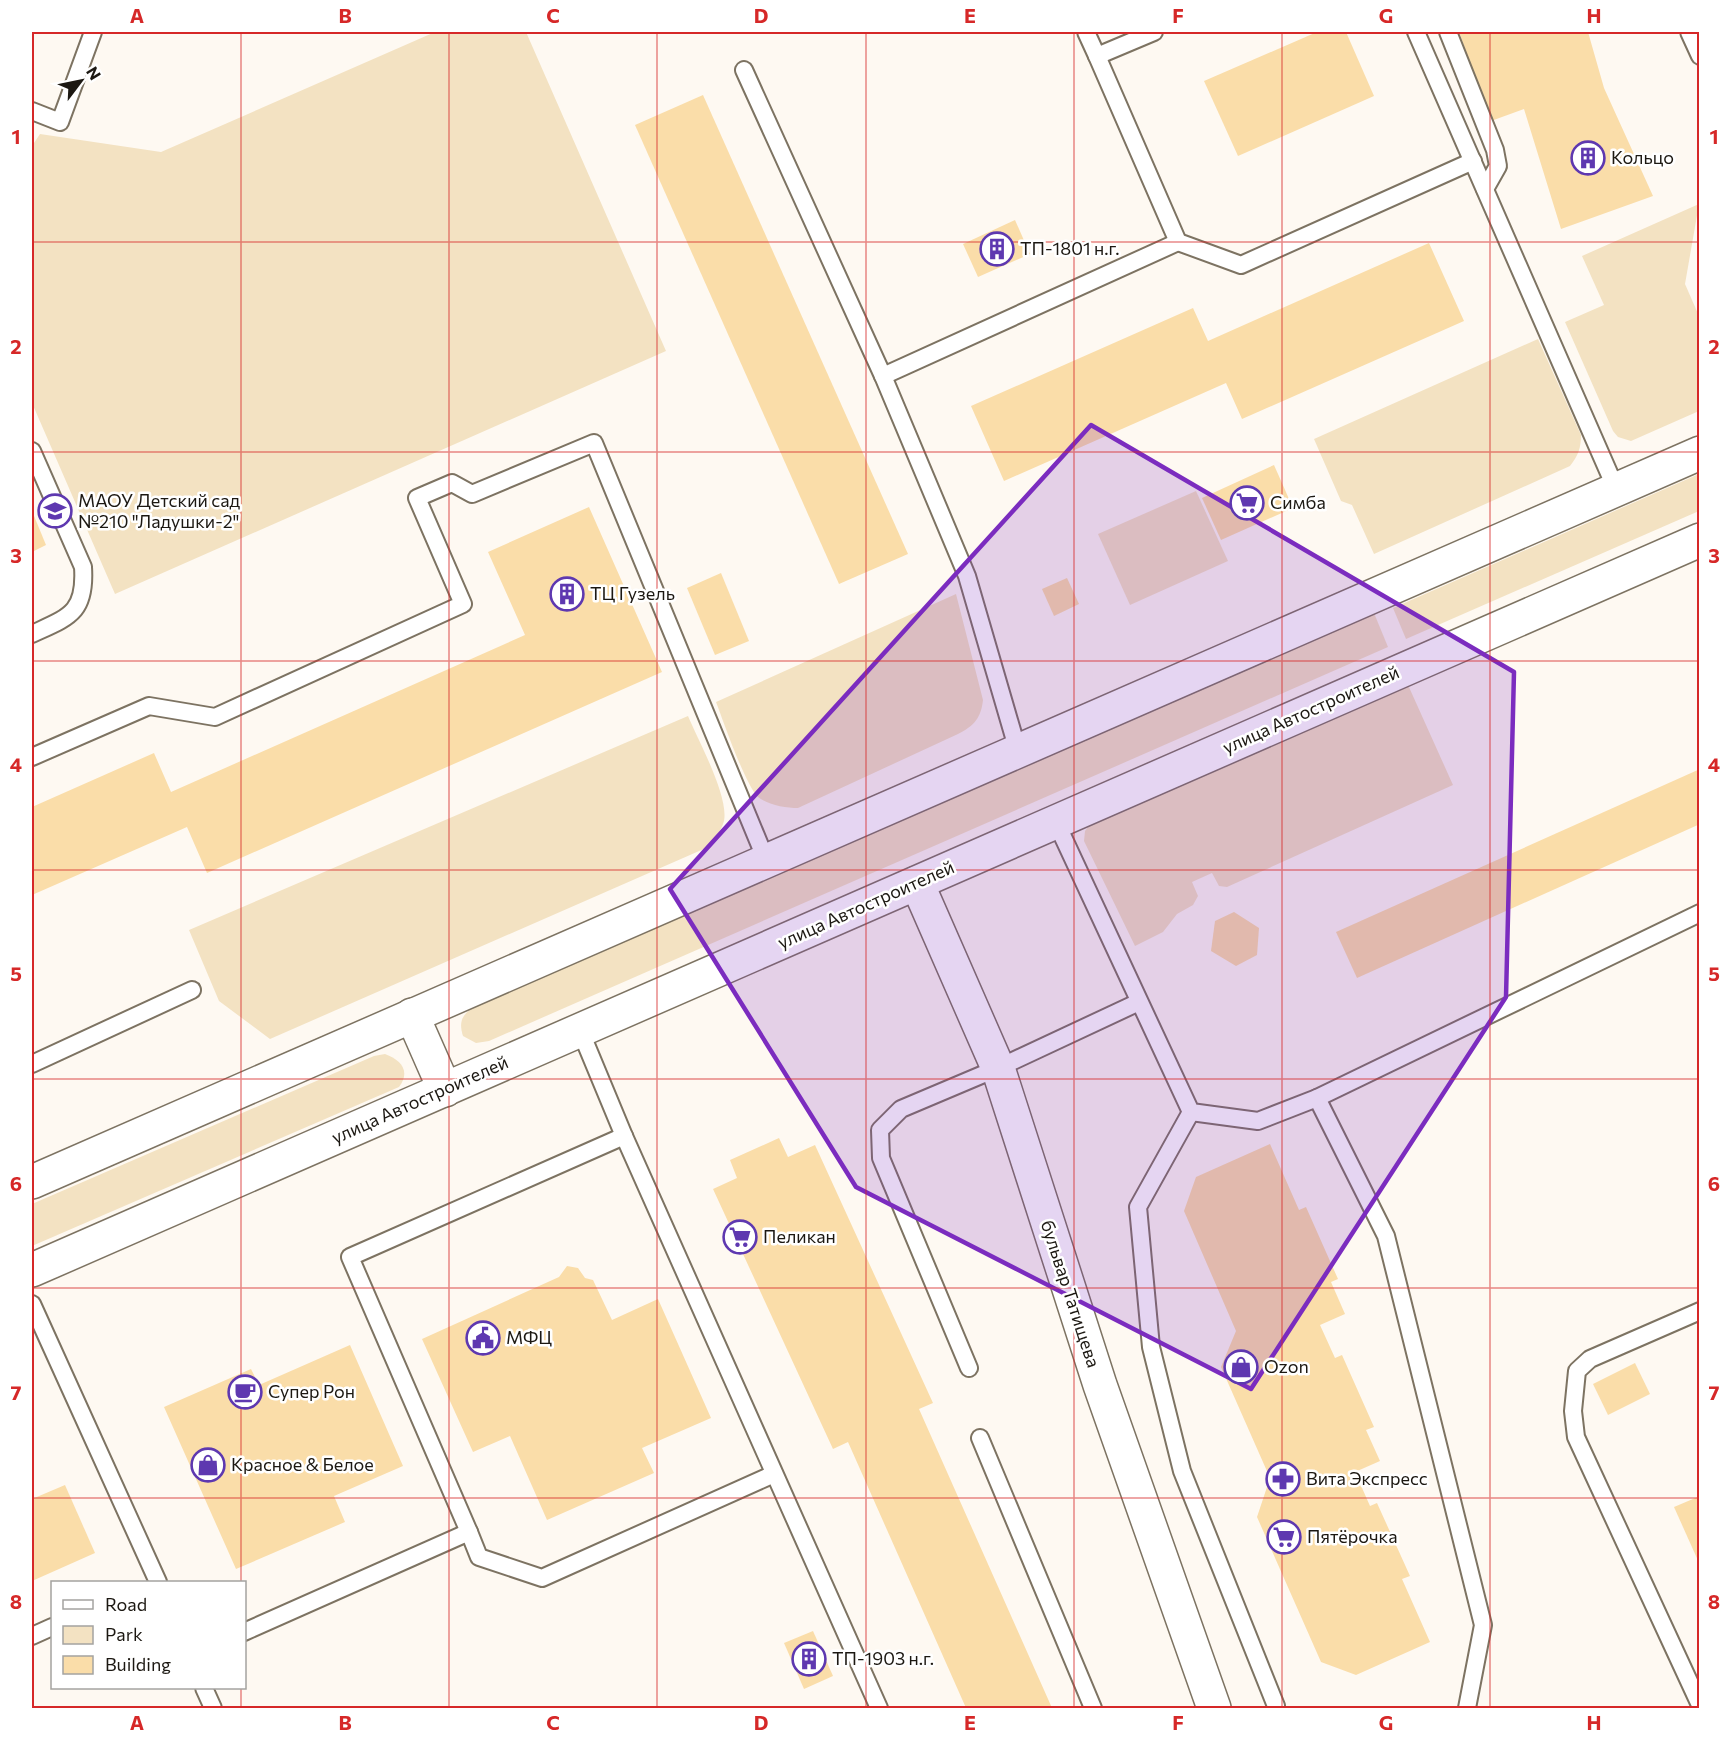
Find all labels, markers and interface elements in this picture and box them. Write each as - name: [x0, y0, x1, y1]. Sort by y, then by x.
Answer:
- text: A: [130, 3, 144, 27]
- text: B: [338, 3, 352, 27]
- text: C: [546, 3, 560, 27]
- text: D: [754, 3, 768, 27]
- text: E: [964, 3, 976, 27]
- text: F: [1172, 3, 1184, 27]
- text: G: [1379, 3, 1393, 27]
- text: H: [1587, 3, 1602, 27]
- north arrow: [51, 51, 111, 111]
- text: N: [83, 63, 105, 83]
- text: 1: [11, 124, 21, 148]
- text: 1: [1709, 124, 1719, 148]
- building icon: Кольцо: [1570, 140, 1606, 176]
- place label: Кольцо: [1611, 146, 1674, 168]
- building icon: ТП-1801 н.г.: [979, 231, 1015, 267]
- place label: ТП-1801 н.г.: [1020, 237, 1119, 259]
- text: 2: [10, 334, 22, 358]
- text: 2: [1708, 334, 1720, 358]
- supermarket icon: Симба: [1229, 485, 1265, 521]
- place label: МАОУ Детский сад №210 "Ладушки-2": [78, 489, 240, 532]
- place label: Симба: [1270, 491, 1326, 513]
- school or university icon: МАОУ Детский сад №210 "Ладушки-2": [37, 493, 73, 529]
- text: 3: [10, 543, 22, 567]
- text: 3: [1708, 543, 1720, 567]
- building icon: ТЦ Гузель: [549, 576, 585, 612]
- place label: ТЦ Гузель: [590, 582, 675, 604]
- street label: улица Автостроителей: [1219, 660, 1402, 758]
- text: 4: [10, 752, 22, 776]
- text: 4: [1708, 752, 1720, 776]
- street label: улица Автостроителей: [774, 855, 957, 953]
- text: 5: [10, 961, 22, 985]
- text: 5: [1708, 961, 1720, 985]
- street label: улица Автостроителей: [328, 1050, 511, 1148]
- text: 6: [10, 1171, 22, 1195]
- text: 6: [1708, 1171, 1720, 1195]
- street label: бульвар Татищева: [1037, 1217, 1105, 1370]
- supermarket icon: Пеликан: [722, 1219, 758, 1255]
- place label: Пеликан: [763, 1225, 836, 1247]
- public building icon: МФЦ: [465, 1320, 501, 1356]
- place label: МФЦ: [506, 1326, 552, 1348]
- shop icon: Ozon: [1223, 1349, 1259, 1385]
- place label: Ozon: [1264, 1355, 1309, 1377]
- cafe icon: Супер Рон: [227, 1374, 263, 1410]
- text: 7: [11, 1380, 22, 1404]
- place label: Супер Рон: [268, 1380, 355, 1402]
- text: 7: [1709, 1380, 1720, 1404]
- shop icon: Красное & Белое: [190, 1447, 226, 1483]
- place label: Красное & Белое: [231, 1453, 374, 1475]
- pharmacy icon: Вита Экспресс: [1265, 1461, 1301, 1497]
- place label: Вита Экспресс: [1306, 1467, 1428, 1489]
- supermarket icon: Пятёрочка: [1266, 1519, 1302, 1555]
- place label: Пятёрочка: [1307, 1525, 1398, 1547]
- legend: [51, 1581, 246, 1689]
- text: 8: [10, 1589, 22, 1613]
- text: 8: [1708, 1589, 1720, 1613]
- text: Road: [105, 1593, 147, 1615]
- text: Park: [105, 1623, 143, 1645]
- building icon: ТП-1903 н.г.: [791, 1641, 827, 1677]
- place label: ТП-1903 н.г.: [832, 1647, 934, 1669]
- text: Building: [105, 1653, 171, 1675]
- text: A: [130, 1710, 144, 1734]
- text: B: [338, 1710, 352, 1734]
- text: C: [546, 1710, 560, 1734]
- text: D: [754, 1710, 768, 1734]
- text: E: [964, 1710, 976, 1734]
- text: F: [1172, 1710, 1184, 1734]
- text: G: [1379, 1710, 1393, 1734]
- text: H: [1587, 1710, 1602, 1734]

